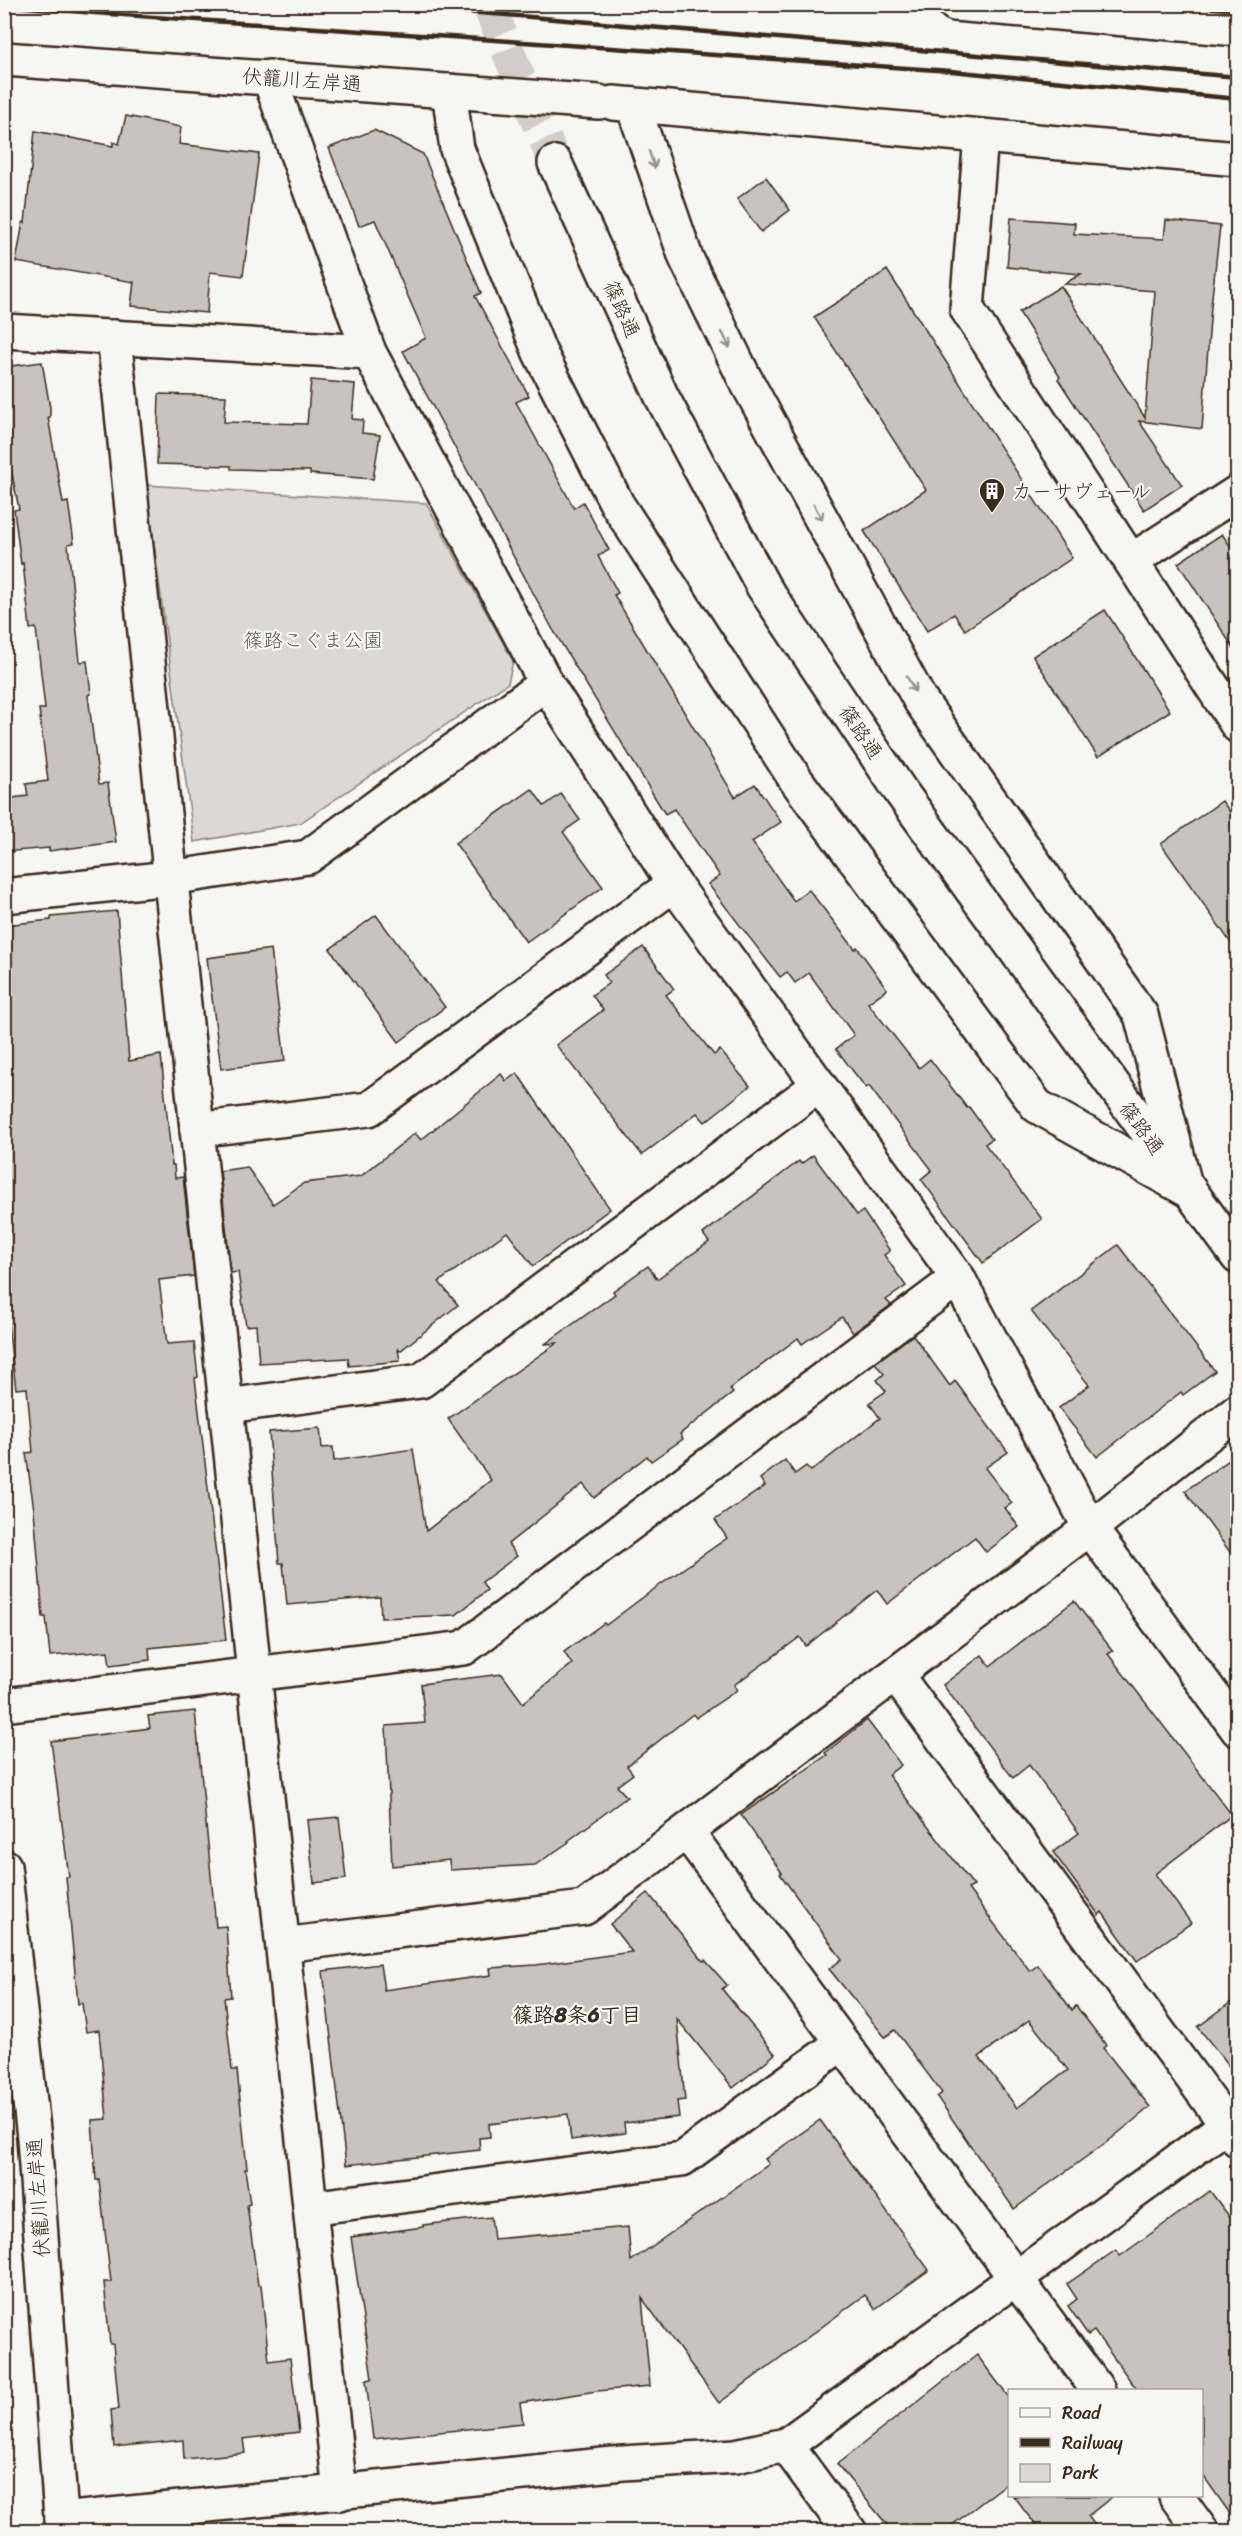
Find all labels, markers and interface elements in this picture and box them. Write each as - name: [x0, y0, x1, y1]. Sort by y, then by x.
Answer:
- street label: 伏籠川左岸通: [241, 59, 363, 102]
- one-way arrow: [647, 150, 658, 169]
- street label: 篠路通: [593, 275, 650, 344]
- one-way arrow: [720, 331, 732, 349]
- place label: カーサヴェール: [1012, 474, 1152, 509]
- building icon: カーサヴェール: [977, 476, 1007, 514]
- one-way arrow: [813, 503, 824, 521]
- park label: 篠路こぐま公園: [243, 623, 383, 658]
- one-way arrow: [906, 674, 917, 692]
- street label: 篠路通: [829, 698, 892, 767]
- street label: 篠路通: [1110, 1094, 1173, 1163]
- district label: 篠路8条6丁目: [512, 1996, 642, 2034]
- street label: 伏籠川左岸通: [17, 2137, 60, 2259]
- legend: [1008, 2389, 1203, 2497]
- text: Road: [1062, 2397, 1102, 2429]
- text: Railway: [1062, 2427, 1124, 2459]
- text: Park: [1062, 2457, 1099, 2489]

